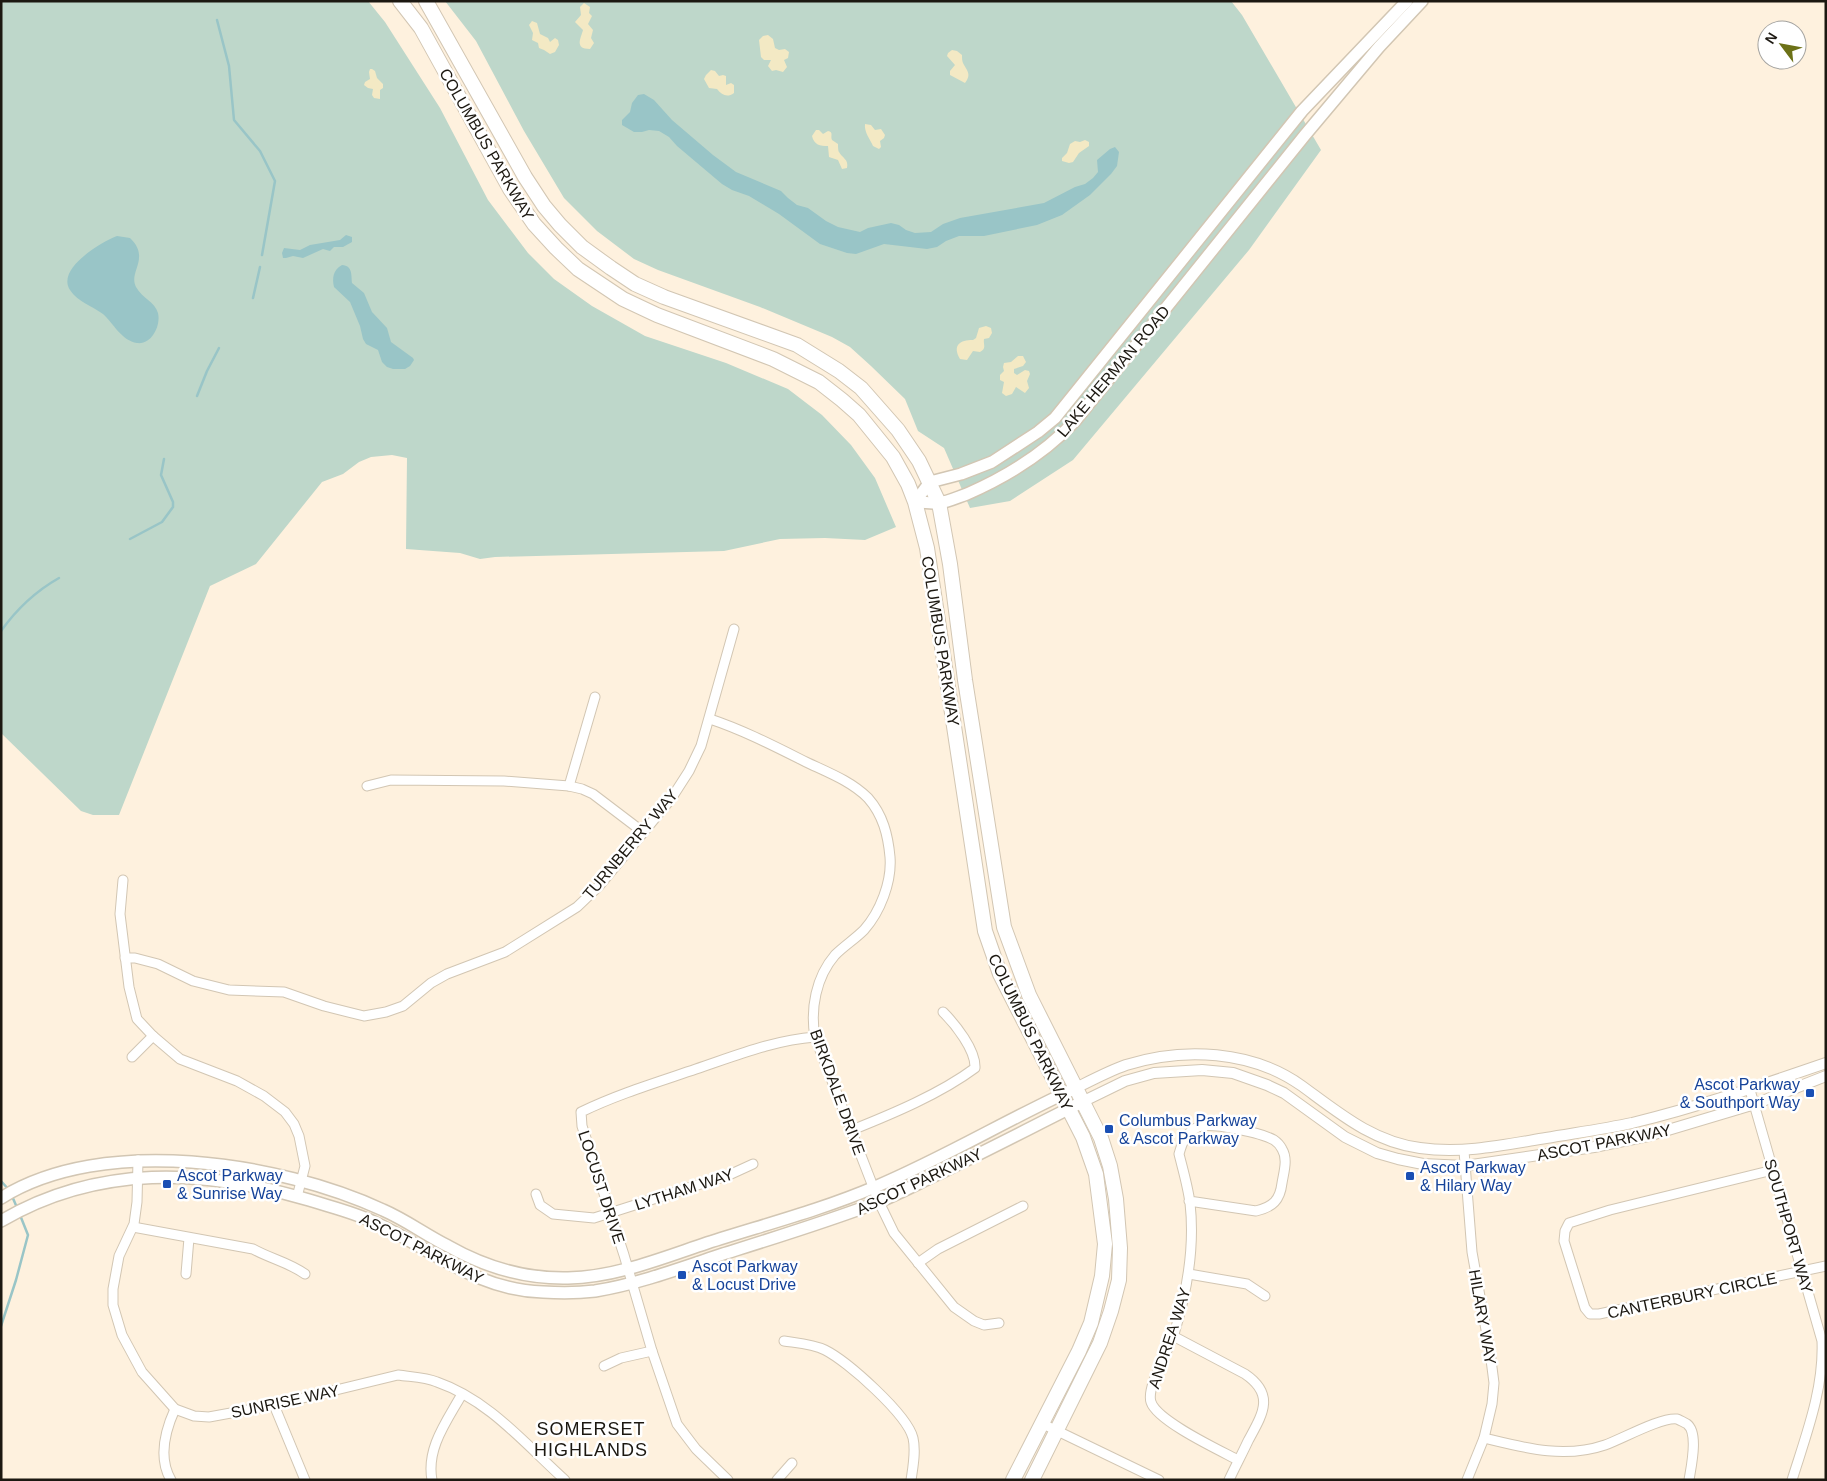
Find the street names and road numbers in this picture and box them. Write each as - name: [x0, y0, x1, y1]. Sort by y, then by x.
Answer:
- street label: COLUMBUS PARKWAY: [436, 65, 537, 223]
- street label: LAKE HERMAN ROAD: [1054, 303, 1173, 440]
- street label: COLUMBUS PARKWAY: [919, 555, 962, 728]
- street label: TURNBERRY WAY: [579, 786, 681, 903]
- street label: COLUMBUS PARKWAY: [985, 951, 1076, 1114]
- street label: BIRKDALE DRIVE: [807, 1027, 868, 1157]
- street label: ASCOT PARKWAY: [1536, 1121, 1673, 1164]
- street label: LOCUST DRIVE: [575, 1128, 628, 1246]
- street label: ASCOT PARKWAY: [854, 1145, 985, 1218]
- street label: SOUTHPORT WAY: [1761, 1157, 1816, 1296]
- street label: LYTHAM WAY: [633, 1165, 736, 1213]
- street label: ASCOT PARKWAY: [357, 1210, 487, 1287]
- street label: HILARY WAY: [1466, 1268, 1499, 1366]
- street label: CANTERBURY CIRCLE: [1606, 1269, 1778, 1322]
- street label: ANDREA WAY: [1145, 1285, 1194, 1391]
- street label: SUNRISE WAY: [229, 1382, 341, 1421]

